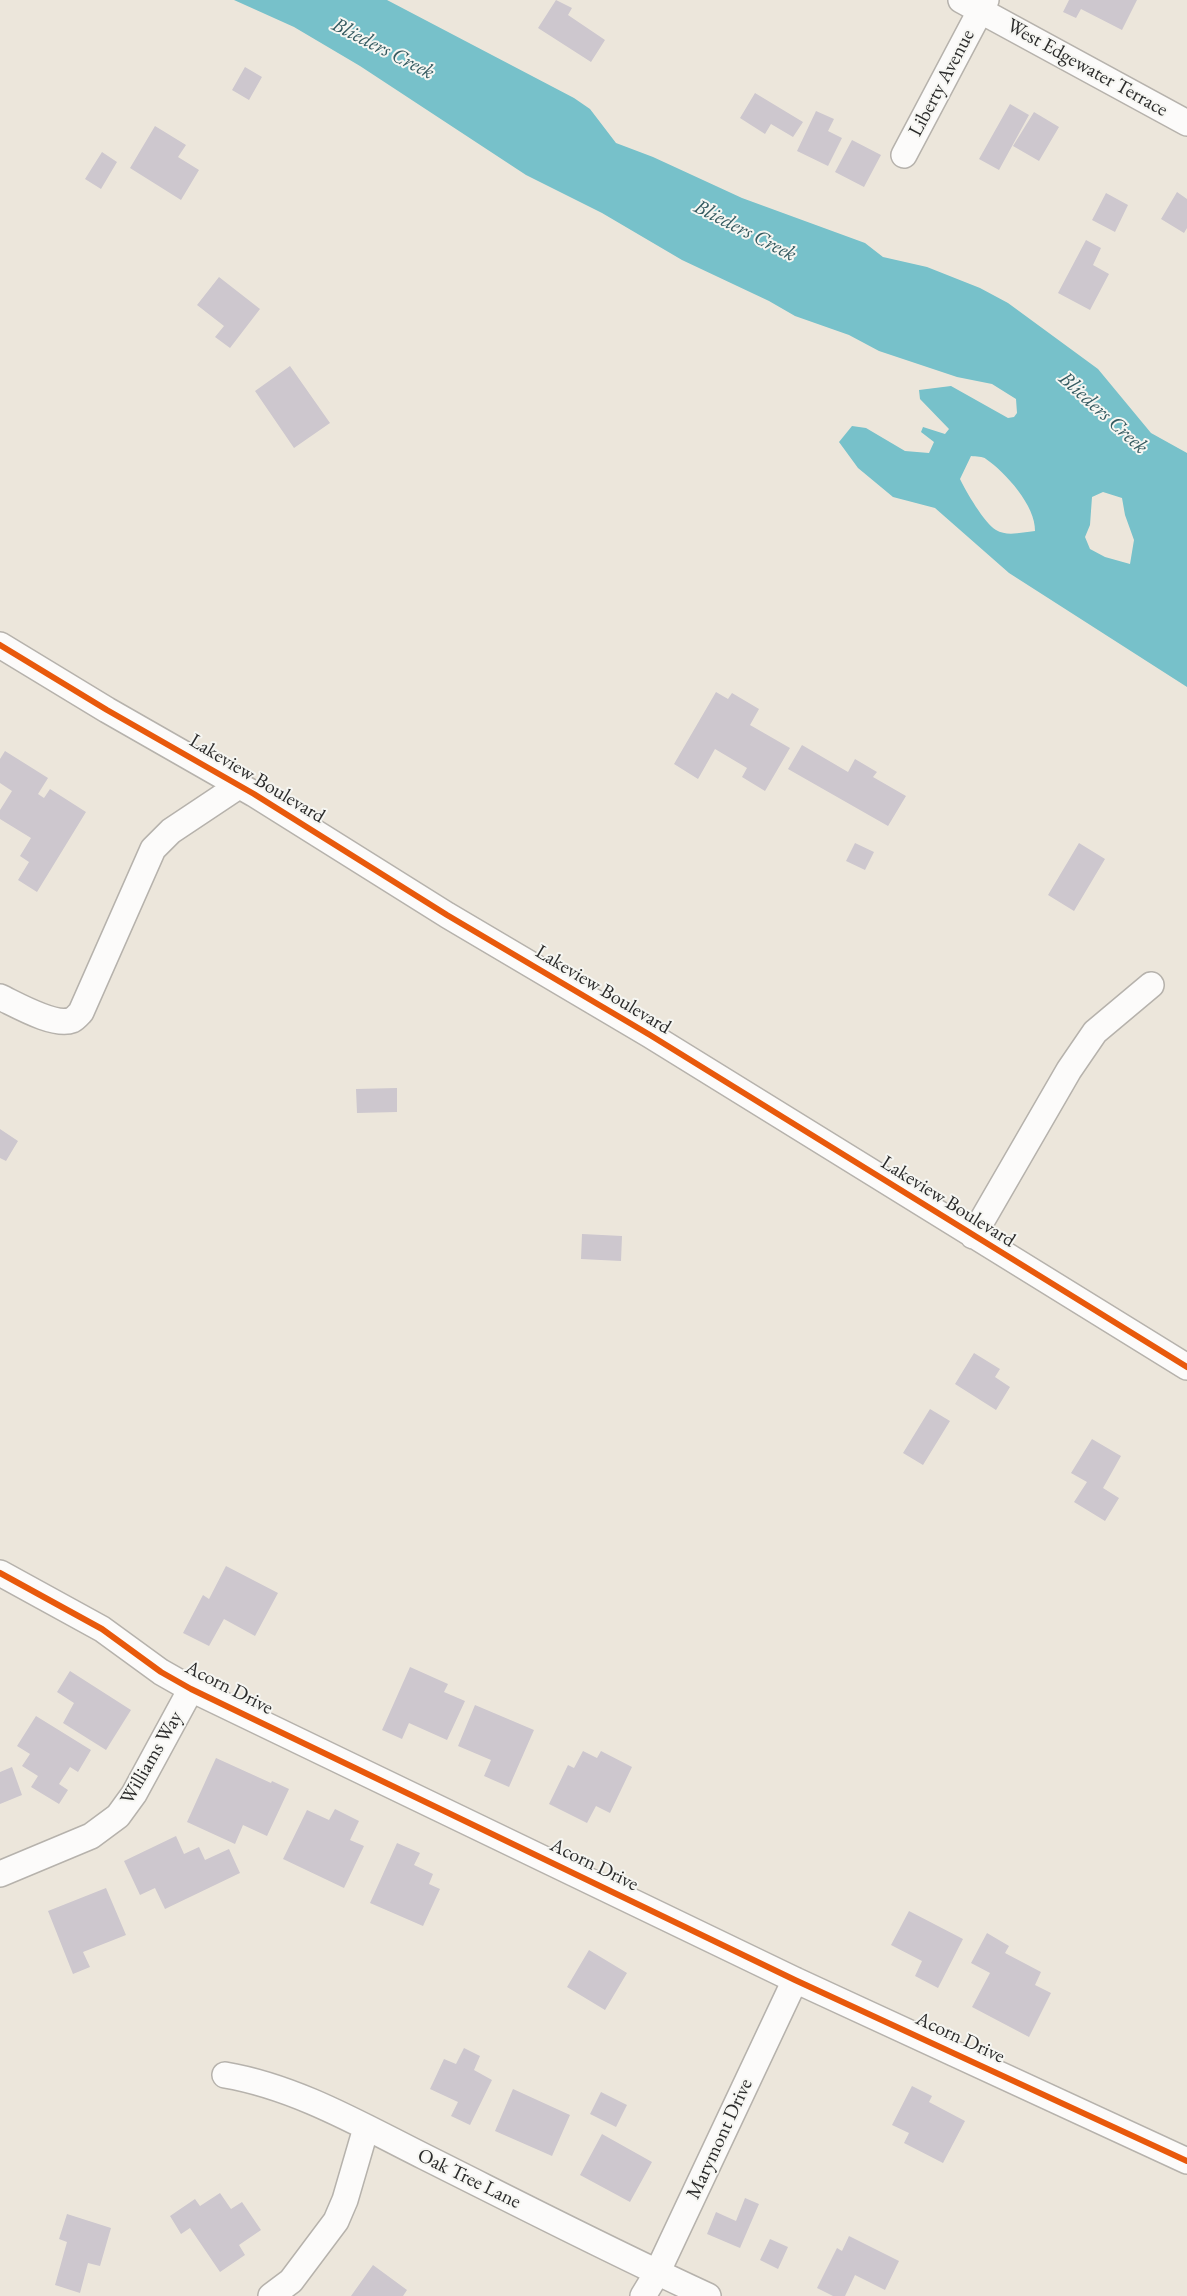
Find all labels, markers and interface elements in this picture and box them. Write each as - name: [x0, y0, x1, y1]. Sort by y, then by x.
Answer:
- water label: Blieders Creek: [328, 12, 438, 86]
- street label: West Edgewater Terrace: [1002, 14, 1172, 122]
- street label: Liberty Avenue: [904, 25, 980, 141]
- water label: Blieders Creek: [690, 194, 800, 268]
- water label: Blieders Creek: [1053, 366, 1153, 460]
- street label: Lakeview Boulevard: [185, 729, 329, 829]
- street label: Lakeview Boulevard: [531, 940, 675, 1040]
- street label: Lakeview Boulevard: [876, 1151, 1020, 1253]
- street label: Acorn Drive: [181, 1656, 277, 1720]
- street label: Williams Way: [116, 1707, 188, 1809]
- street label: Acorn Drive: [546, 1833, 642, 1897]
- street label: Acorn Drive: [912, 2007, 1008, 2069]
- street label: Marymont Drive: [682, 2075, 758, 2203]
- street label: Oak Tree Lane: [413, 2144, 525, 2214]

